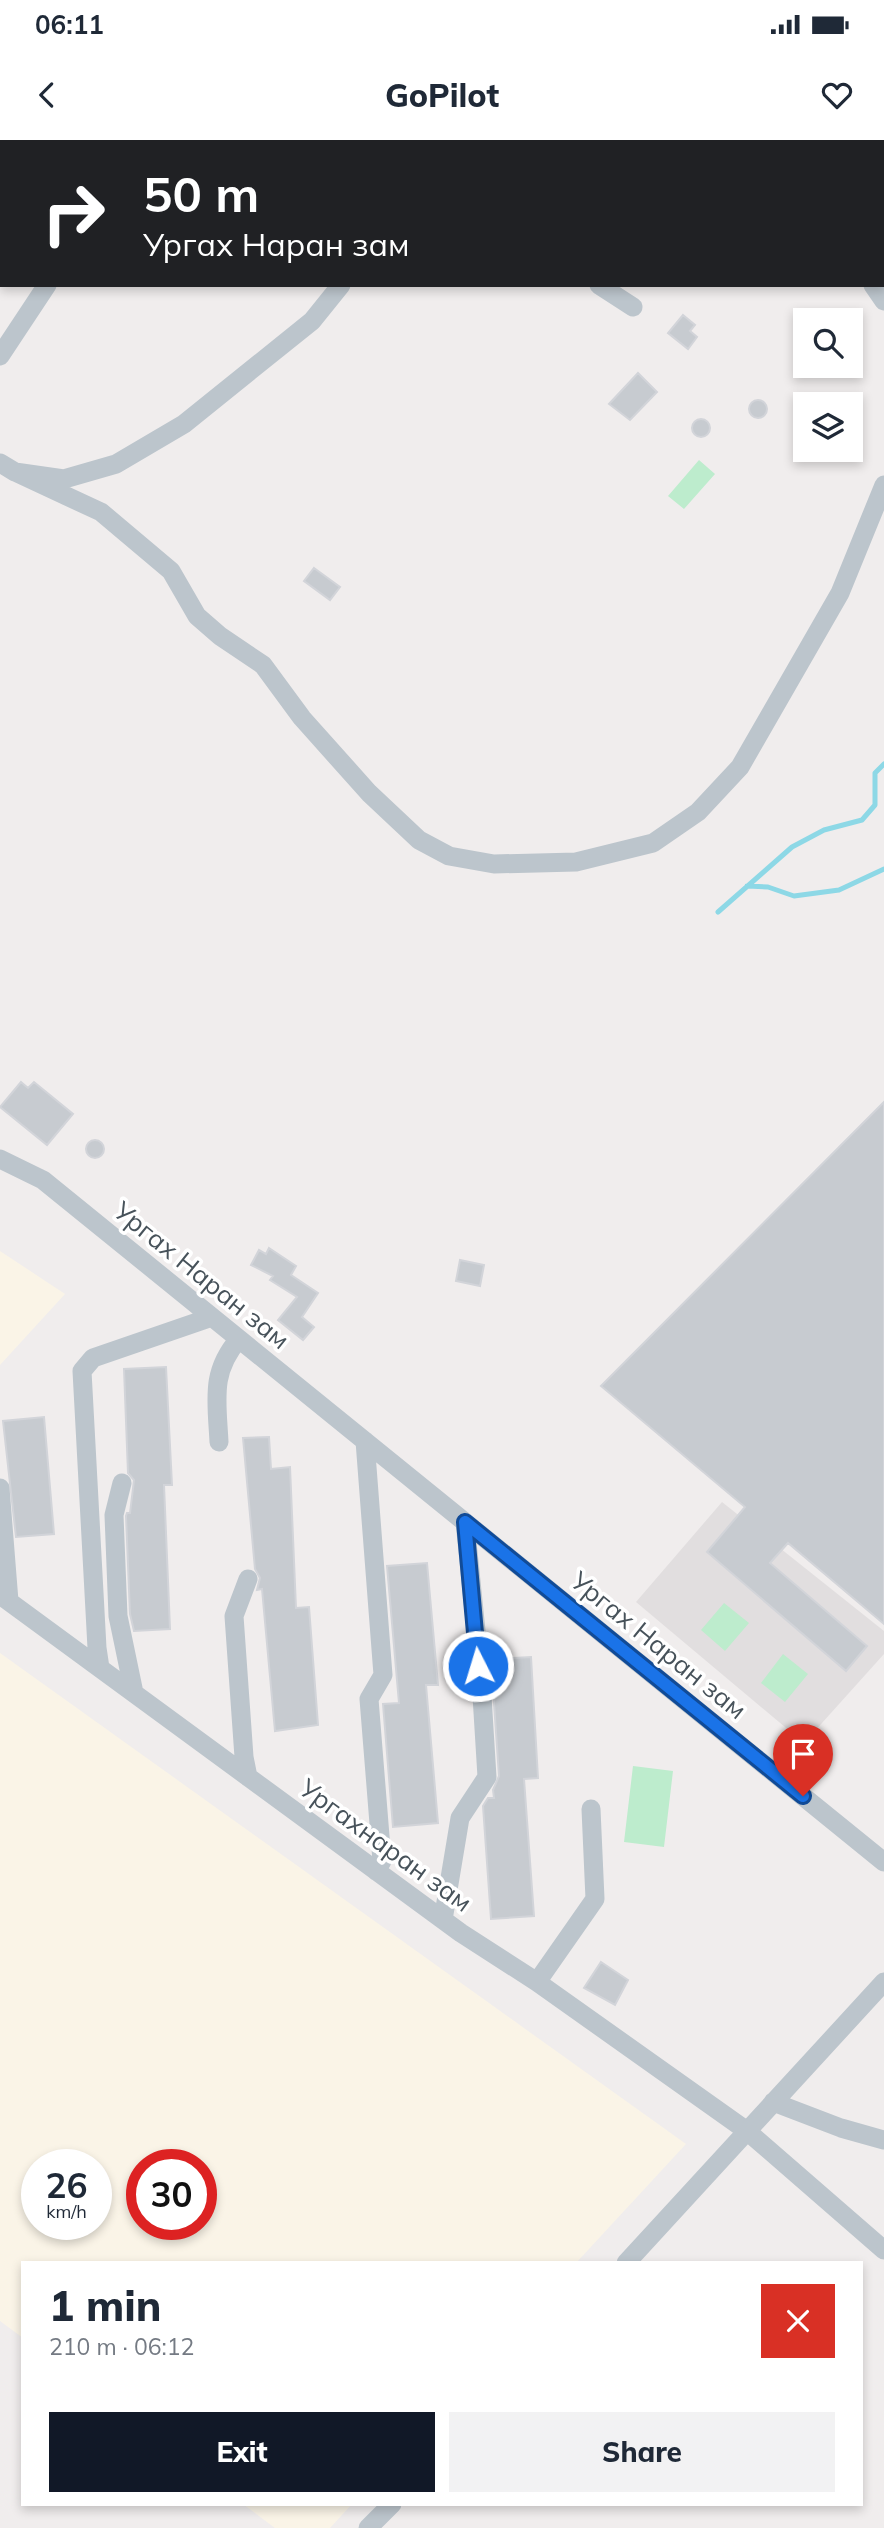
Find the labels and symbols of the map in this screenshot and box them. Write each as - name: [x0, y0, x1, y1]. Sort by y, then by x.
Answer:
- street label: Ургах Наран зам: [107, 1193, 297, 1356]
- street label: Ургах Наран зам: [564, 1563, 754, 1726]
- position arrow: [441, 1629, 515, 1703]
- pin: [773, 1724, 833, 1796]
- street label: Ургахнаран зам: [292, 1771, 479, 1919]
- speed limit sign: 30: [126, 2149, 217, 2240]

